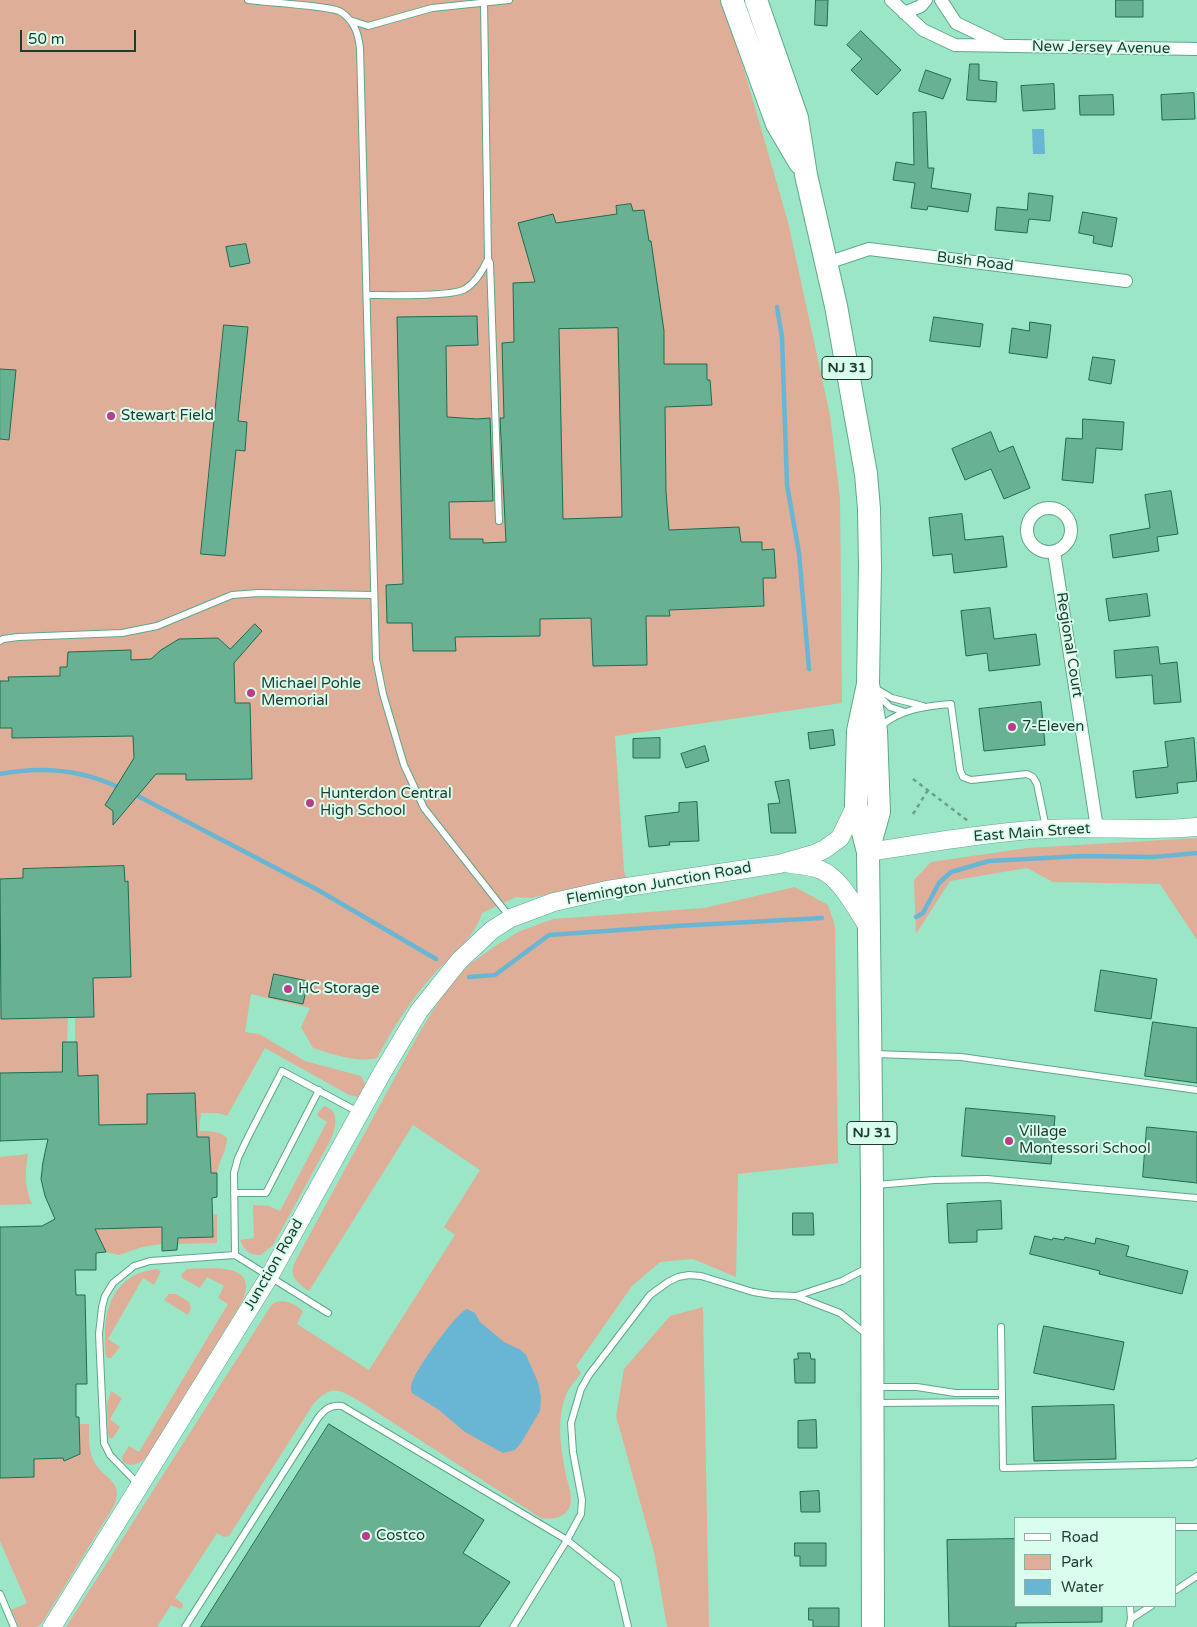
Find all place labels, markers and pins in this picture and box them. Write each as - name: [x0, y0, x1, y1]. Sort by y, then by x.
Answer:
- place label: Stewart Field: [121, 407, 214, 425]
- marker: Stewart Field: [105, 410, 117, 422]
- place label: Michael Pohle Memorial: [261, 675, 361, 710]
- marker: Michael Pohle Memorial: [245, 687, 257, 699]
- place label: 7-Eleven: [1022, 718, 1084, 736]
- marker: 7-Eleven: [1006, 721, 1018, 733]
- place label: Hunterdon Central High School: [320, 785, 452, 820]
- marker: Hunterdon Central High School: [304, 797, 316, 809]
- place label: HC Storage: [298, 980, 379, 998]
- marker: HC Storage: [282, 983, 294, 995]
- place label: Village Montessori School: [1019, 1123, 1151, 1158]
- marker: Village Montessori School: [1003, 1135, 1015, 1147]
- place label: Costco: [376, 1527, 425, 1545]
- marker: Costco: [360, 1530, 372, 1542]

